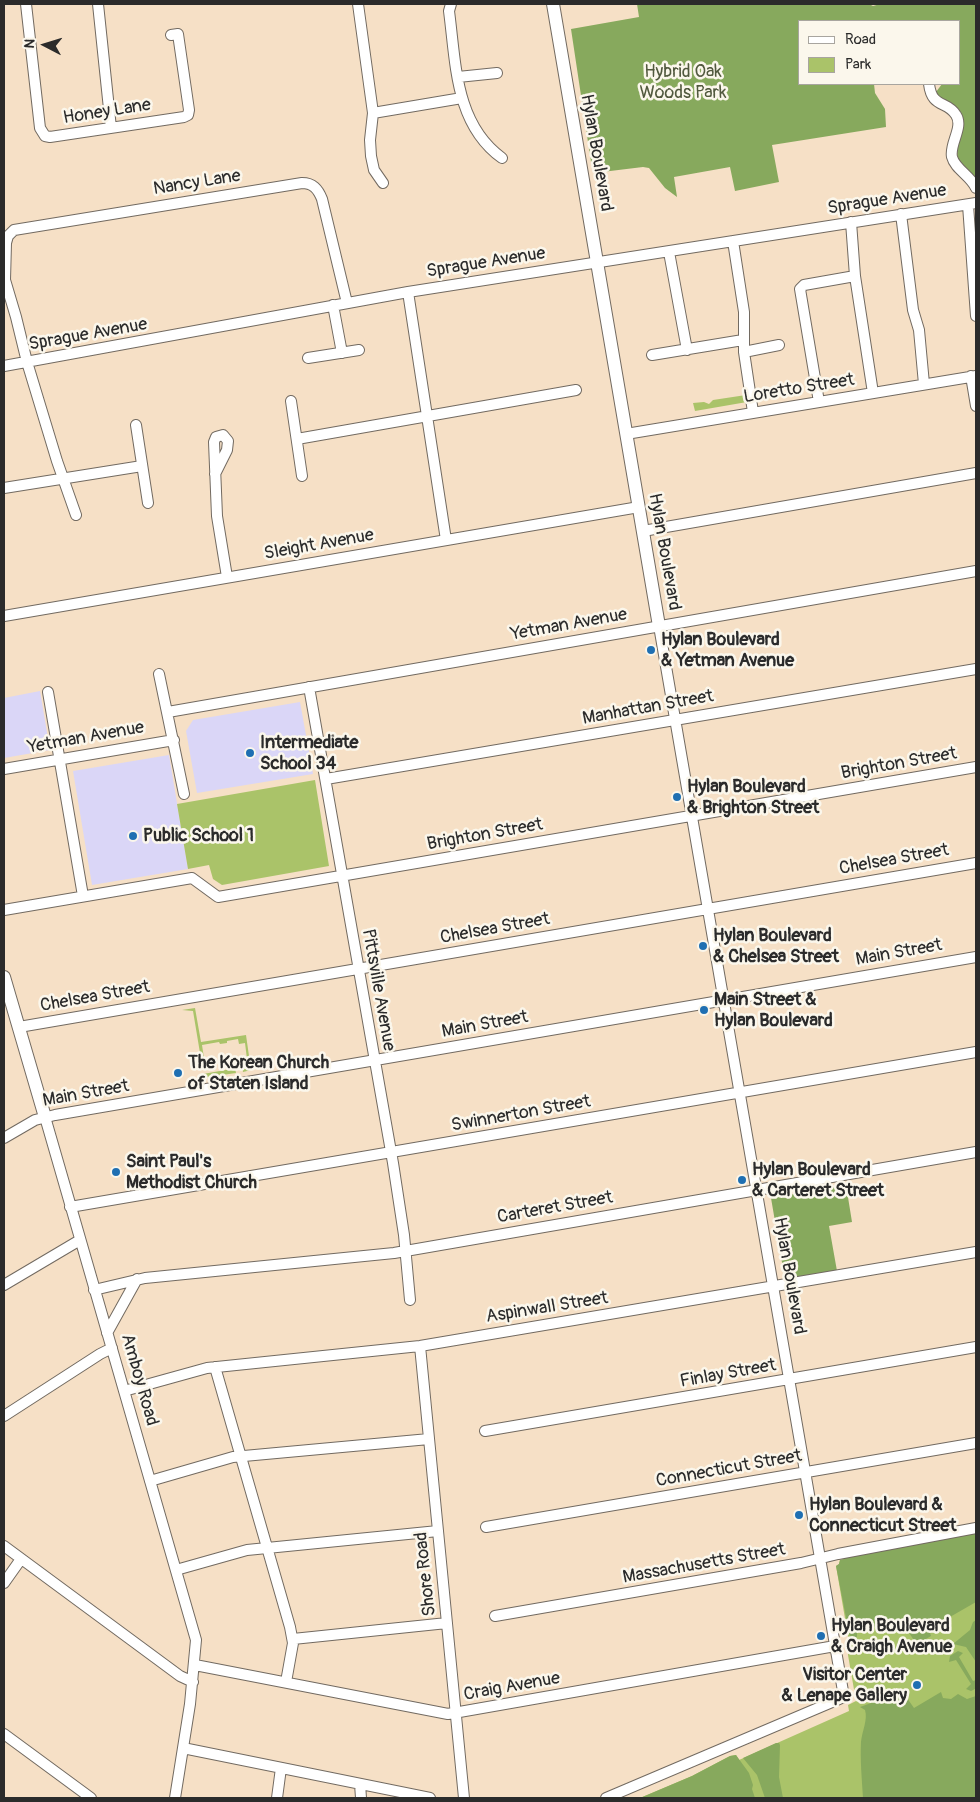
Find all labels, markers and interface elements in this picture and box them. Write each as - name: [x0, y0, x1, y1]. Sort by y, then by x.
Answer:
- north arrow: [20, 20, 70, 70]
- legend: [798, 20, 960, 85]
- text: Road: [845, 30, 876, 49]
- text: N: [21, 38, 38, 49]
- text: Park: [845, 55, 871, 74]
- park label: Hybrid Oak Woods Park: [639, 61, 727, 104]
- street label: Hylan Boulevard: [575, 93, 617, 213]
- street label: Honey Lane: [62, 94, 152, 130]
- street label: Nancy Lane: [152, 165, 242, 201]
- street label: Sprague Avenue: [826, 180, 948, 220]
- street label: Sprague Avenue: [425, 243, 547, 283]
- street label: Sprague Avenue: [27, 314, 149, 356]
- street label: Loretto Street: [742, 370, 856, 408]
- street label: Hylan Boulevard: [643, 492, 685, 612]
- street label: Sleight Avenue: [262, 525, 376, 565]
- street label: Yetman Avenue: [509, 604, 629, 646]
- place label: Hylan Boulevard & Yetman Avenue: [661, 629, 794, 672]
- marker: Hylan Boulevard & Yetman Avenue: [645, 644, 657, 656]
- street label: Manhattan Street: [581, 686, 715, 730]
- street label: Yetman Avenue: [26, 717, 146, 759]
- place label: Intermediate School 34: [260, 732, 358, 774]
- street label: Brighton Street: [839, 743, 959, 785]
- marker: Intermediate School 34: [244, 747, 256, 759]
- place label: Hylan Boulevard & Brighton Street: [687, 776, 819, 819]
- marker: Hylan Boulevard & Brighton Street: [671, 791, 683, 803]
- street label: Brighton Street: [425, 814, 545, 856]
- place label: Public School 1: [143, 825, 254, 847]
- marker: Public School 1: [127, 830, 139, 842]
- street label: Chelsea Street: [838, 840, 950, 880]
- street label: Chelsea Street: [439, 909, 551, 949]
- place label: Hylan Boulevard & Chelsea Street: [713, 925, 839, 968]
- street label: Pittsville Avenue: [357, 927, 399, 1053]
- street label: Main Street: [854, 935, 944, 971]
- marker: Hylan Boulevard & Chelsea Street: [697, 940, 709, 952]
- street label: Chelsea Street: [39, 977, 151, 1017]
- place label: Main Street & Hylan Boulevard: [714, 989, 833, 1032]
- marker: Main Street & Hylan Boulevard: [698, 1004, 710, 1016]
- street label: Main Street: [440, 1007, 530, 1043]
- place label: The Korean Church of Staten Island: [188, 1052, 329, 1094]
- marker: The Korean Church of Staten Island: [172, 1067, 184, 1079]
- street label: Main Street: [41, 1076, 131, 1112]
- street label: Swinnerton Street: [450, 1091, 592, 1137]
- place label: Saint Paul's Methodist Church: [126, 1151, 257, 1194]
- place label: Hylan Boulevard & Carteret Street: [752, 1159, 884, 1202]
- marker: Saint Paul's Methodist Church: [110, 1166, 122, 1178]
- marker: Hylan Boulevard & Carteret Street: [736, 1174, 748, 1186]
- street label: Carteret Street: [496, 1187, 614, 1229]
- street label: Hylan Boulevard: [768, 1216, 810, 1336]
- street label: Aspinwall Street: [484, 1288, 610, 1328]
- street label: Amboy Road: [116, 1332, 162, 1428]
- street label: Finlay Street: [678, 1355, 778, 1393]
- street label: Connecticut Street: [654, 1446, 804, 1492]
- place label: Hylan Boulevard & Connecticut Street: [809, 1494, 957, 1536]
- marker: Hylan Boulevard & Connecticut Street: [793, 1509, 805, 1521]
- street label: Shore Road: [411, 1531, 441, 1617]
- street label: Massachusetts Street: [621, 1539, 787, 1589]
- place label: Hylan Boulevard & Craigh Avenue: [831, 1615, 952, 1658]
- marker: Hylan Boulevard & Craigh Avenue: [815, 1630, 827, 1642]
- place label: Visitor Center & Lenape Gallery: [781, 1664, 907, 1706]
- street label: Craig Avenue: [462, 1668, 562, 1706]
- marker: Visitor Center & Lenape Gallery: [911, 1679, 923, 1691]

